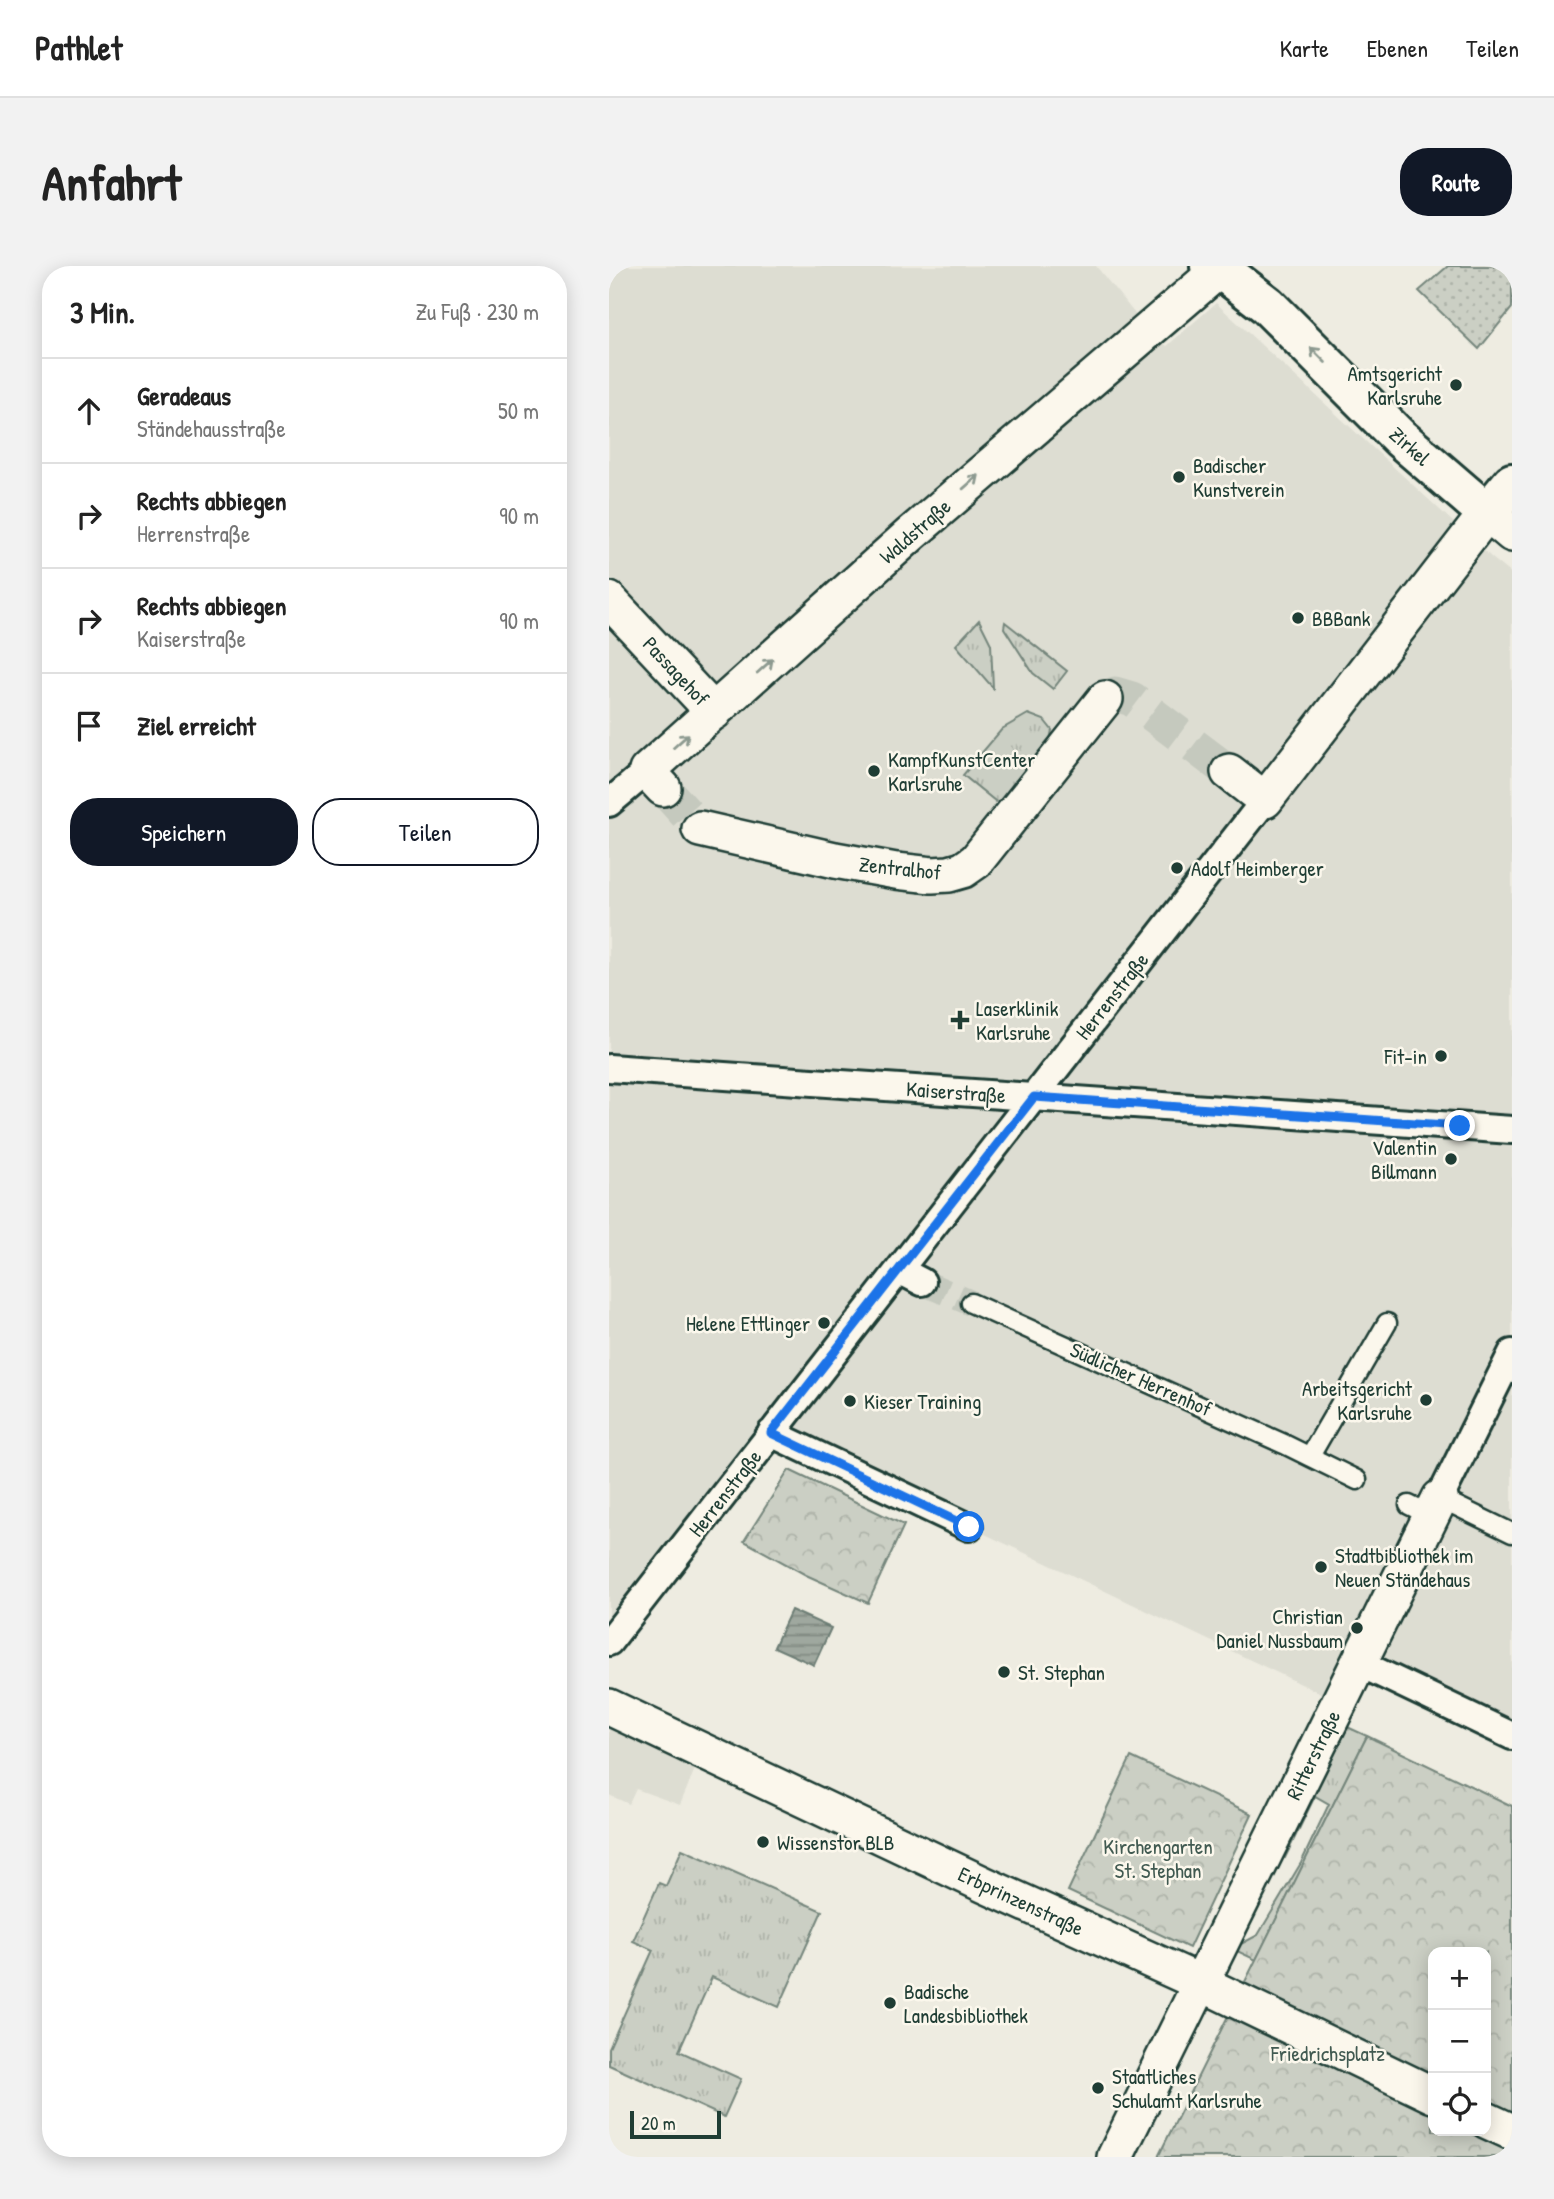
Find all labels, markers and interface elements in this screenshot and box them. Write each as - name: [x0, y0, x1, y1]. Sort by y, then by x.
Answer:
- text: Pathlet: [35, 26, 122, 70]
- text: Karte: [1280, 32, 1329, 64]
- text: Ebenen: [1367, 32, 1428, 64]
- text: Teilen: [1466, 32, 1519, 64]
- button: Route: [1400, 148, 1512, 216]
- text: Anfahrt: [42, 149, 181, 215]
- text: 3 Min.: [70, 292, 135, 332]
- text: Zu Fuß · 230 m: [415, 296, 539, 327]
- one-way arrow: [1309, 346, 1326, 363]
- place label: Amtsgericht Karlsruhe: [1347, 359, 1443, 412]
- marker: Amtsgericht Karlsruhe: [1448, 377, 1464, 393]
- text: Geradeaus: [137, 378, 231, 413]
- icon: ahead: [70, 392, 108, 430]
- text: 50 m: [498, 395, 539, 426]
- text: Ständehausstraße: [137, 413, 286, 444]
- street label: Zirkel: [1383, 420, 1437, 472]
- place label: Badischer Kunstverein: [1193, 451, 1285, 504]
- marker: Badischer Kunstverein: [1171, 469, 1187, 485]
- one-way arrow: [962, 474, 980, 490]
- text: Rechts abbiegen: [137, 483, 287, 518]
- street label: Waldstraße: [873, 492, 957, 570]
- icon: right: [70, 497, 108, 535]
- text: 90 m: [499, 500, 539, 531]
- text: Herrenstraße: [137, 518, 250, 549]
- text: Rechts abbiegen: [137, 588, 287, 623]
- icon: right: [70, 602, 108, 640]
- place label: BBBank: [1312, 604, 1371, 633]
- text: 90 m: [499, 605, 539, 636]
- marker: BBBank: [1290, 610, 1306, 626]
- text: Kaiserstraße: [137, 623, 246, 654]
- street label: Passagehof: [636, 630, 716, 712]
- one-way arrow: [756, 658, 774, 674]
- icon: arrive: [70, 707, 108, 745]
- text: Ziel erreicht: [137, 708, 256, 743]
- one-way arrow: [671, 733, 689, 749]
- place label: KampfKunstCenter Karlsruhe: [888, 745, 1035, 798]
- marker: KampfKunstCenter Karlsruhe: [866, 763, 882, 779]
- button: Speichern: [70, 798, 298, 866]
- button: Teilen: [312, 798, 539, 866]
- street label: Zentralhof: [857, 849, 943, 887]
- place label: Adolf Heimberger: [1191, 854, 1324, 883]
- marker: Adolf Heimberger: [1169, 860, 1185, 876]
- street label: Herrenstraße: [1069, 946, 1155, 1046]
- place label: Laserklinik Karlsruhe: [976, 994, 1059, 1047]
- marker: Laserklinik Karlsruhe: [950, 1010, 970, 1030]
- place label: Fit-in: [1384, 1042, 1427, 1071]
- marker: Fit-in: [1433, 1048, 1449, 1064]
- street label: Kaiserstraße: [905, 1074, 1007, 1110]
- route end: [1444, 1110, 1475, 1141]
- place label: Valentin Billmann: [1371, 1133, 1437, 1186]
- marker: Valentin Billmann: [1443, 1151, 1459, 1167]
- place label: Helene Ettlinger: [686, 1309, 810, 1338]
- marker: Helene Ettlinger: [816, 1315, 832, 1331]
- street label: Südlicher Herrenhof: [1066, 1335, 1217, 1423]
- place label: Arbeitsgericht Karlsruhe: [1302, 1374, 1413, 1427]
- place label: Kieser Training: [864, 1387, 981, 1416]
- marker: Arbeitsgericht Karlsruhe: [1418, 1392, 1434, 1408]
- marker: Kieser Training: [842, 1393, 858, 1409]
- street label: Herrenstraße: [682, 1443, 768, 1543]
- route start: [953, 1511, 984, 1542]
- place label: Stadtbibliothek im Neuen Ständehaus: [1335, 1541, 1473, 1594]
- marker: Stadtbibliothek im Neuen Ständehaus: [1313, 1559, 1329, 1575]
- place label: Christian Daniel Nussbaum: [1217, 1602, 1343, 1655]
- marker: Christian Daniel Nussbaum: [1349, 1620, 1365, 1636]
- place label: St. Stephan: [1018, 1658, 1105, 1687]
- marker: St. Stephan: [996, 1664, 1012, 1680]
- street label: Ritterstraße: [1279, 1705, 1347, 1805]
- place label: Wissenstor BLB: [777, 1828, 894, 1857]
- park label: Kirchengarten St. Stephan: [1103, 1832, 1213, 1885]
- marker: Wissenstor BLB: [755, 1834, 771, 1850]
- street label: Erbprinzenstraße: [954, 1859, 1088, 1943]
- map controls: [1428, 1947, 1491, 2136]
- button: +: [1428, 1947, 1491, 2010]
- place label: Badische Landesbibliothek: [904, 1977, 1028, 2030]
- marker: Badische Landesbibliothek: [882, 1995, 898, 2011]
- button: −: [1428, 2010, 1491, 2073]
- park label: Friedrichsplatz: [1270, 2039, 1385, 2068]
- place label: Staatliches Schulamt Karlsruhe: [1112, 2062, 1262, 2115]
- button: locate: [1428, 2073, 1491, 2136]
- marker: Staatliches Schulamt Karlsruhe: [1090, 2080, 1106, 2096]
- scale bar: [630, 2108, 721, 2140]
- text: 20 m: [641, 2110, 676, 2136]

